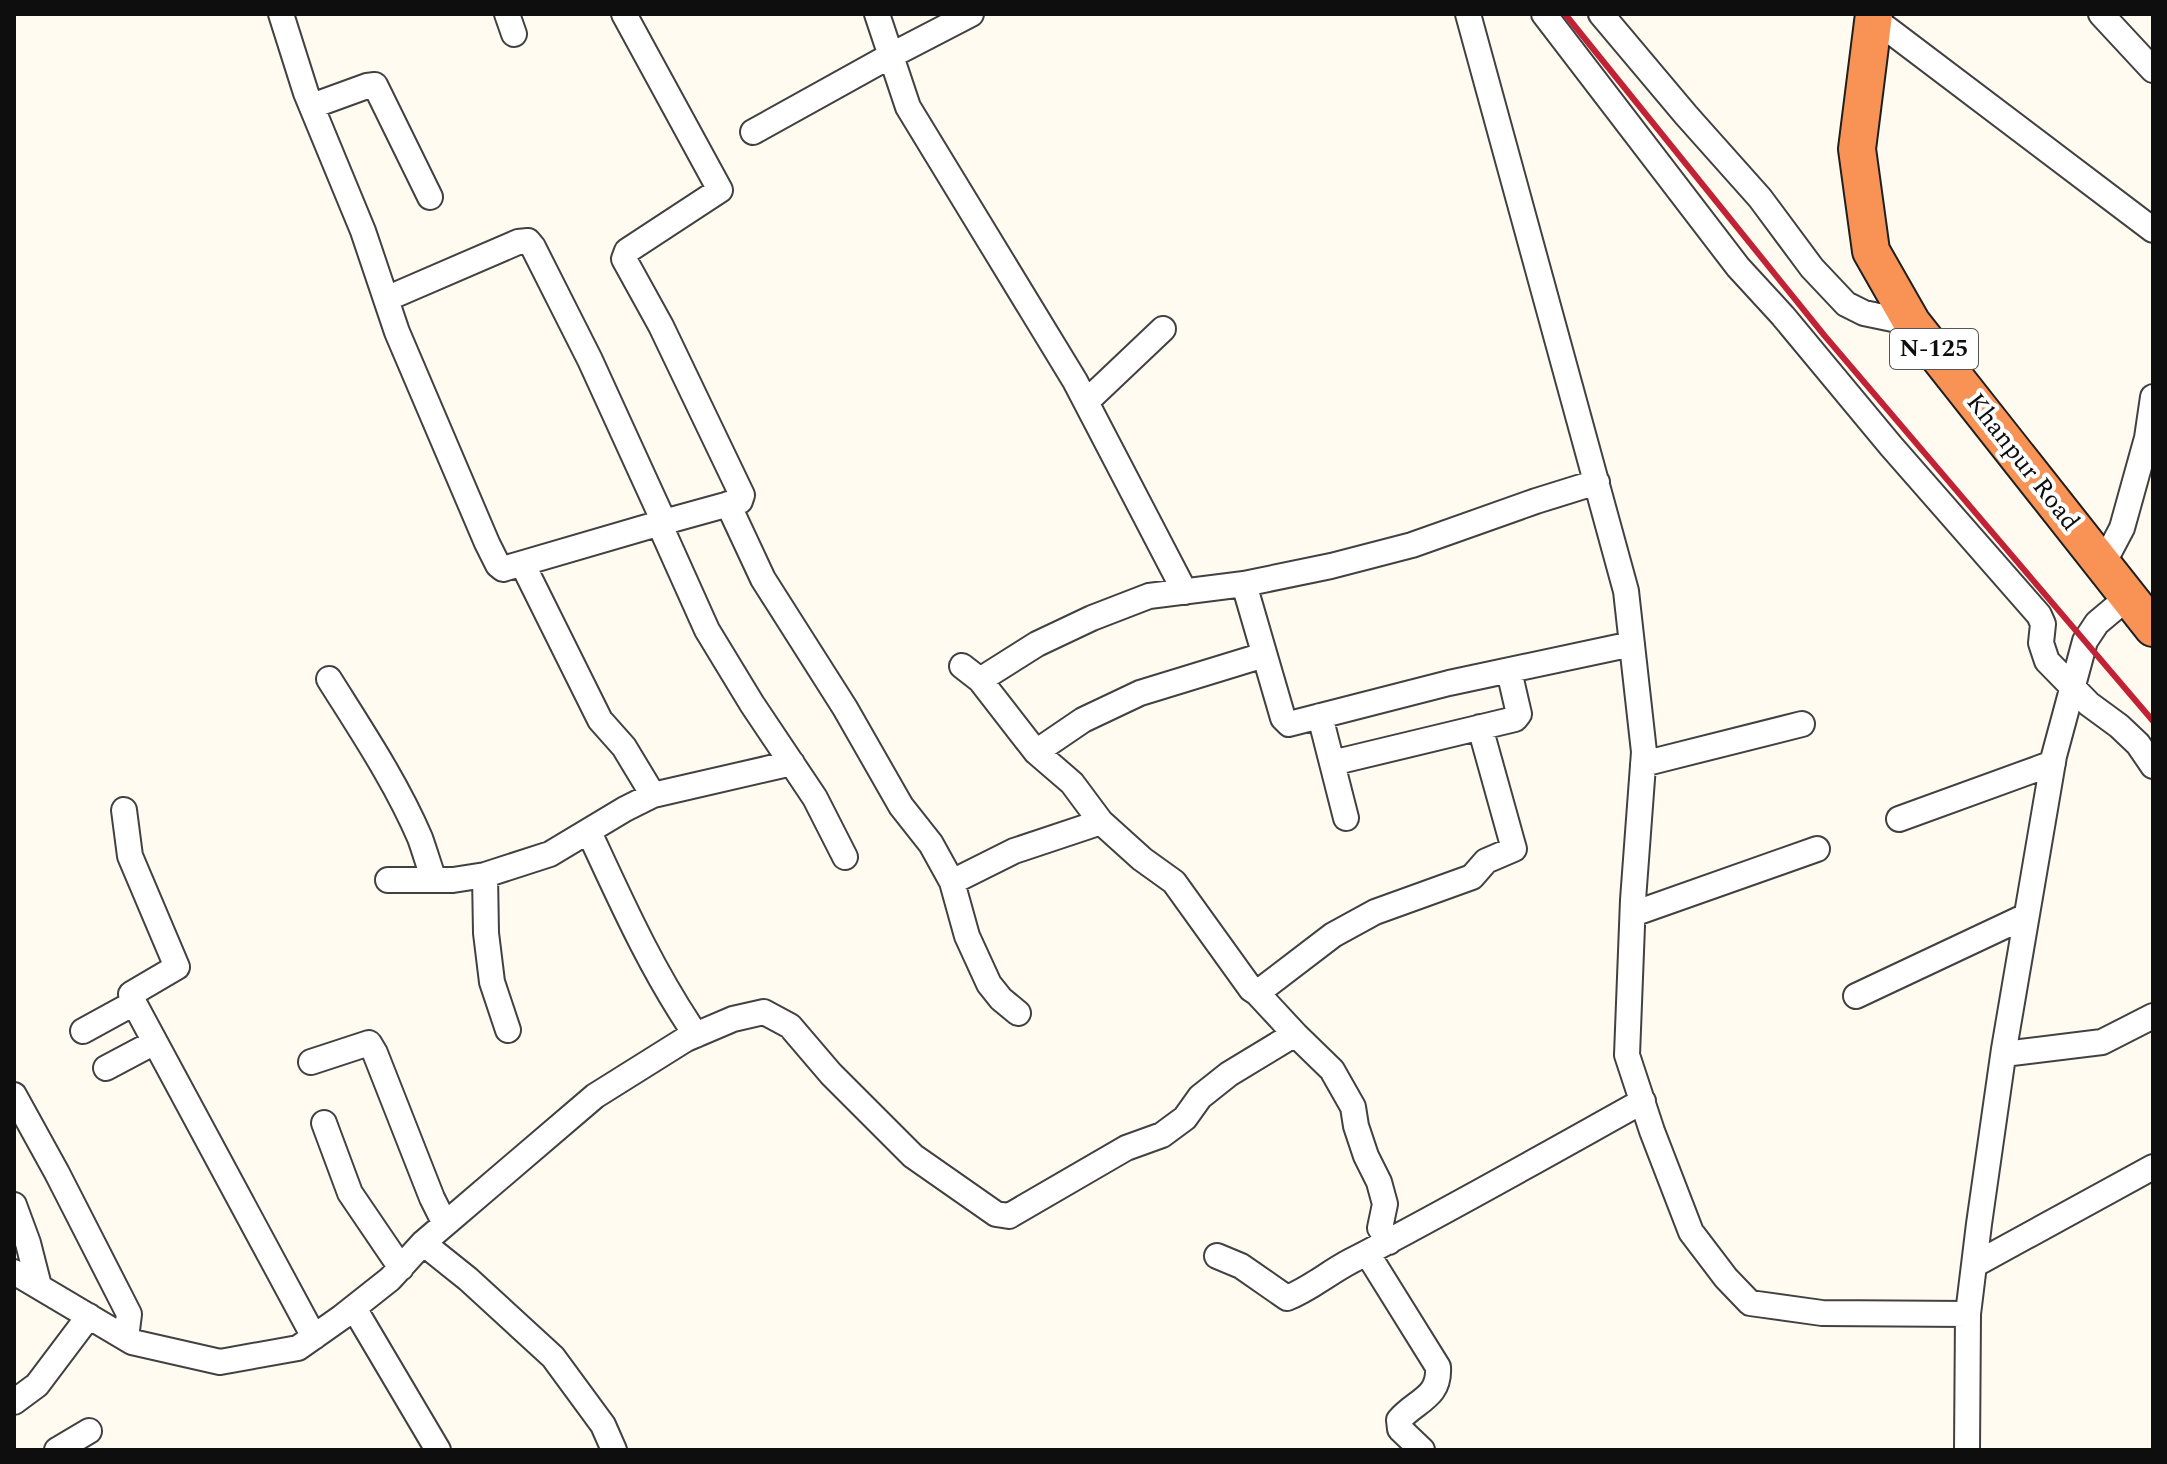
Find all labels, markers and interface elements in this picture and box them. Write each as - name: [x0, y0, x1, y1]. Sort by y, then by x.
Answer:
- road number: N-125: [1890, 329, 1978, 369]
- street label: Khanpur Road: [1956, 384, 2090, 540]

